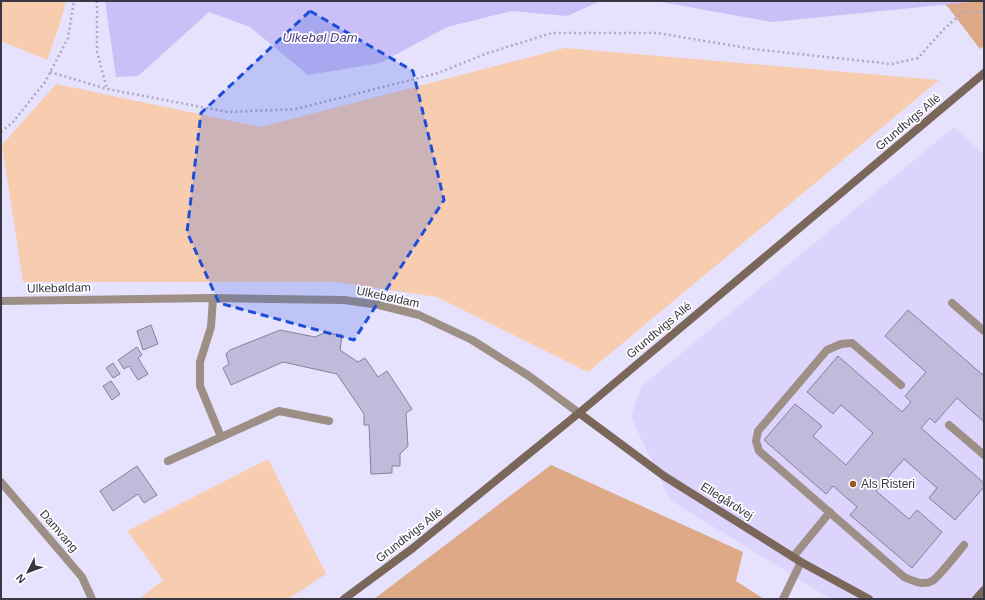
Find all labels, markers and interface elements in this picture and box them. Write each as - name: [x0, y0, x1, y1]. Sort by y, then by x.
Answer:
- water label: Ulkebøl Dam: [282, 30, 358, 45]
- street label: Grundtvigs Allé: [873, 90, 944, 153]
- street label: Ulkebøldam: [27, 280, 91, 296]
- street label: Ulkebøldam: [355, 283, 421, 311]
- street label: Grundtvigs Allé: [624, 298, 695, 361]
- place label: Als Risteri: [861, 477, 915, 491]
- street label: Ellegårdvej: [698, 479, 756, 523]
- marker: Als Risteri: [848, 479, 858, 489]
- street label: Grundtvigs Allé: [373, 504, 445, 565]
- street label: Damvang: [37, 507, 81, 555]
- north arrow: [8, 552, 48, 592]
- text: N: [13, 572, 28, 586]

